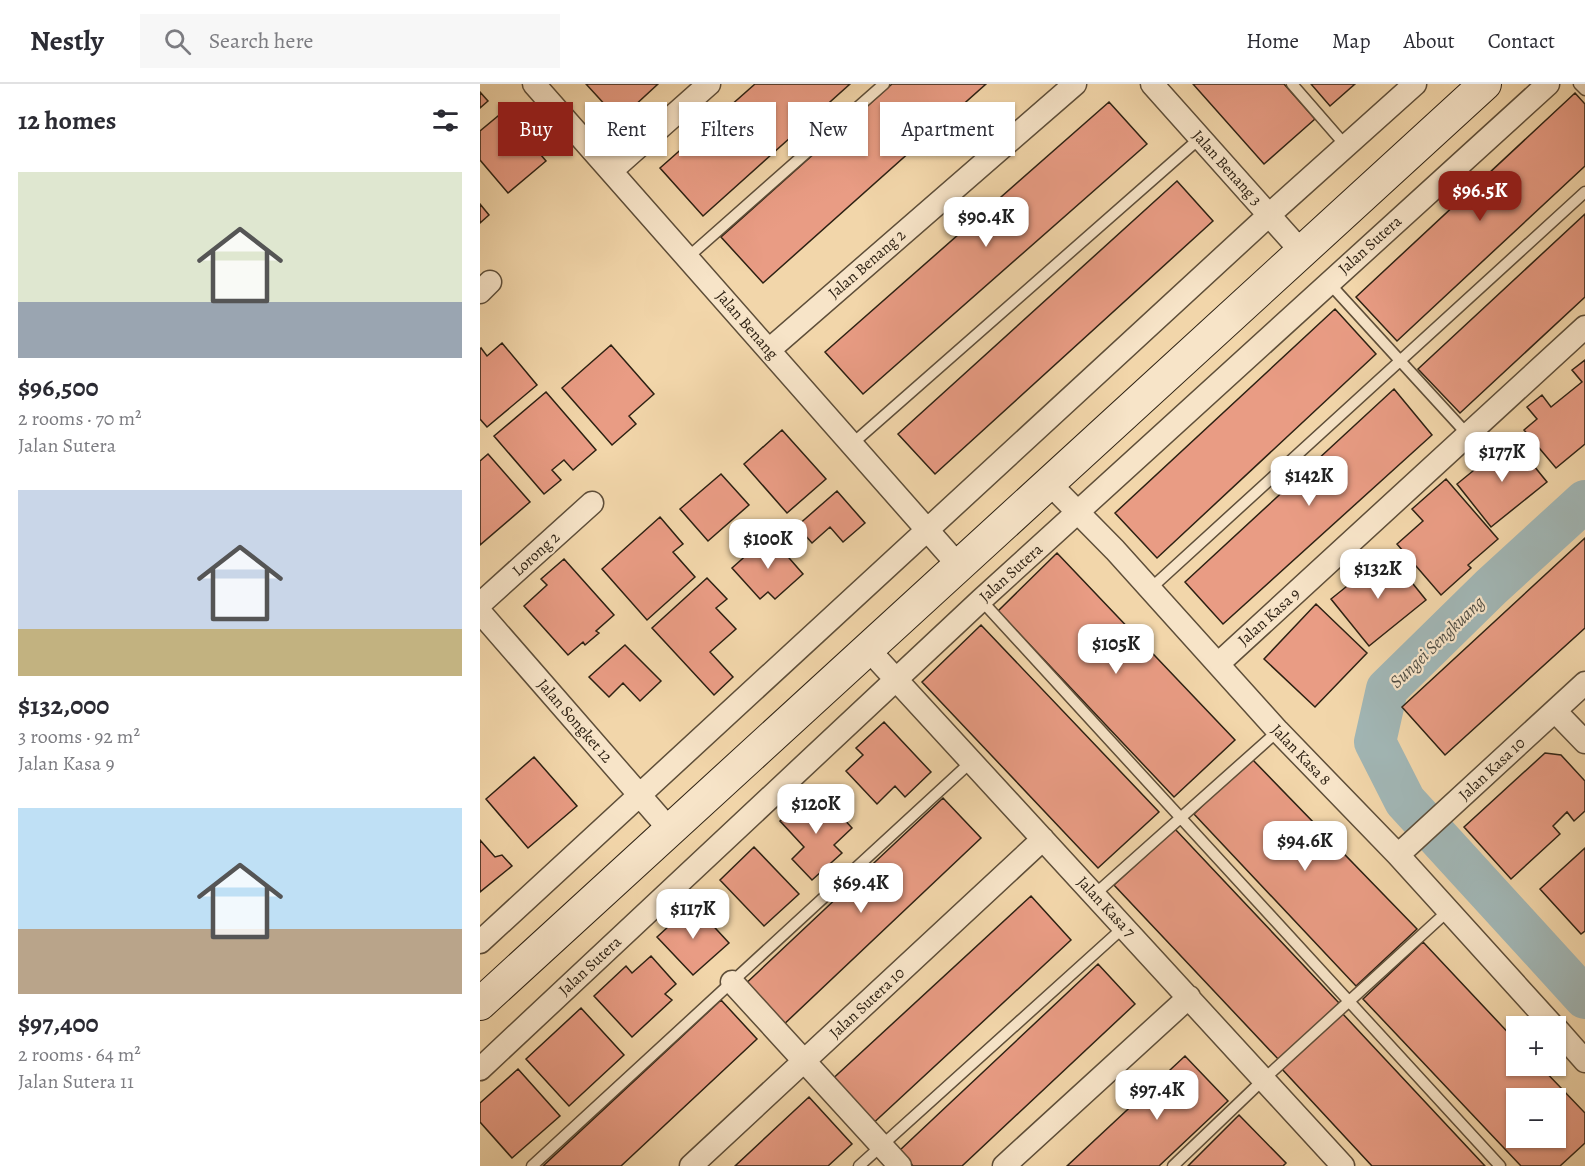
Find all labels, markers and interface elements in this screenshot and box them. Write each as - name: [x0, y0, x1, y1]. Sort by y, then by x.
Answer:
- search box: [140, 14, 560, 68]
- text: Nestly: [30, 22, 104, 60]
- icon: search: [161, 25, 194, 58]
- text: Search here: [209, 26, 313, 56]
- text: Home: [1246, 27, 1299, 55]
- text: Map: [1332, 27, 1370, 55]
- text: About: [1403, 27, 1455, 55]
- text: Contact: [1488, 27, 1555, 55]
- chip: Buy: [498, 102, 573, 156]
- chip: Rent: [585, 102, 667, 156]
- chip: Filters: [679, 102, 776, 156]
- chip: New: [788, 102, 868, 156]
- chip: Apartment: [880, 102, 1015, 156]
- text: 12 homes: [18, 103, 116, 138]
- icon: filters: [429, 104, 462, 137]
- street label: Jalan Benang 3: [1187, 125, 1267, 211]
- pin: $96.5K: [1431, 171, 1529, 222]
- text: $96.5K: [1452, 177, 1508, 204]
- pin: $90.4K: [937, 197, 1035, 248]
- text: $90.4K: [958, 203, 1014, 230]
- street label: Jalan Sutera: [1333, 210, 1407, 279]
- icon: home: [186, 211, 294, 319]
- street label: Jalan Benang 2: [824, 224, 911, 304]
- street label: Jalan Benang: [711, 286, 783, 364]
- text: $96,500: [18, 370, 99, 405]
- text: 2 rooms · 70 m²: [18, 405, 142, 432]
- text: Jalan Sutera: [18, 432, 116, 459]
- pin: $177K: [1460, 432, 1544, 483]
- text: $177K: [1479, 438, 1525, 465]
- pin: $142K: [1267, 456, 1351, 507]
- text: $142K: [1285, 462, 1333, 489]
- pin: $100K: [726, 519, 810, 570]
- text: $100K: [743, 525, 793, 552]
- street label: Lorong 2: [507, 526, 565, 581]
- icon: home: [186, 529, 294, 637]
- street label: Jalan Sutera: [974, 538, 1048, 607]
- pin: $132K: [1336, 549, 1420, 600]
- text: $132K: [1354, 555, 1402, 582]
- street label: Jalan Kasa 9: [1233, 583, 1305, 651]
- water label: Sungei Sengkuang: [1384, 591, 1490, 693]
- pin: $105K: [1074, 624, 1158, 675]
- text: $105K: [1092, 630, 1140, 657]
- street label: Jalan Songket 12: [532, 674, 618, 768]
- text: $132,000: [18, 688, 109, 723]
- street label: Jalan Kasa 8: [1266, 719, 1336, 791]
- text: 3 rooms · 92 m²: [18, 723, 140, 750]
- street label: Jalan Kasa 10: [1454, 732, 1530, 806]
- text: Jalan Kasa 9: [18, 750, 114, 777]
- pin: $120K: [774, 784, 858, 835]
- text: $120K: [791, 790, 841, 817]
- pin: $94.6K: [1256, 821, 1354, 872]
- text: $94.6K: [1277, 827, 1333, 854]
- icon: home: [186, 847, 294, 955]
- pin: $69.4K: [812, 863, 910, 914]
- text: $69.4K: [833, 869, 889, 896]
- street label: Jalan Kasa 7: [1072, 871, 1140, 943]
- pin: $117K: [651, 889, 735, 940]
- text: $117K: [670, 895, 716, 922]
- street label: Jalan Sutera: [554, 931, 627, 1001]
- street label: Jalan Sutera 10: [825, 962, 909, 1044]
- text: $97,400: [18, 1006, 99, 1041]
- map controls: [1506, 1016, 1566, 1148]
- button: +: [1506, 1016, 1566, 1076]
- text: 2 rooms · 64 m²: [18, 1041, 141, 1068]
- text: Jalan Sutera 11: [18, 1068, 134, 1095]
- pin: $97.4K: [1108, 1070, 1206, 1121]
- text: $97.4K: [1129, 1076, 1185, 1103]
- button: −: [1506, 1088, 1566, 1148]

